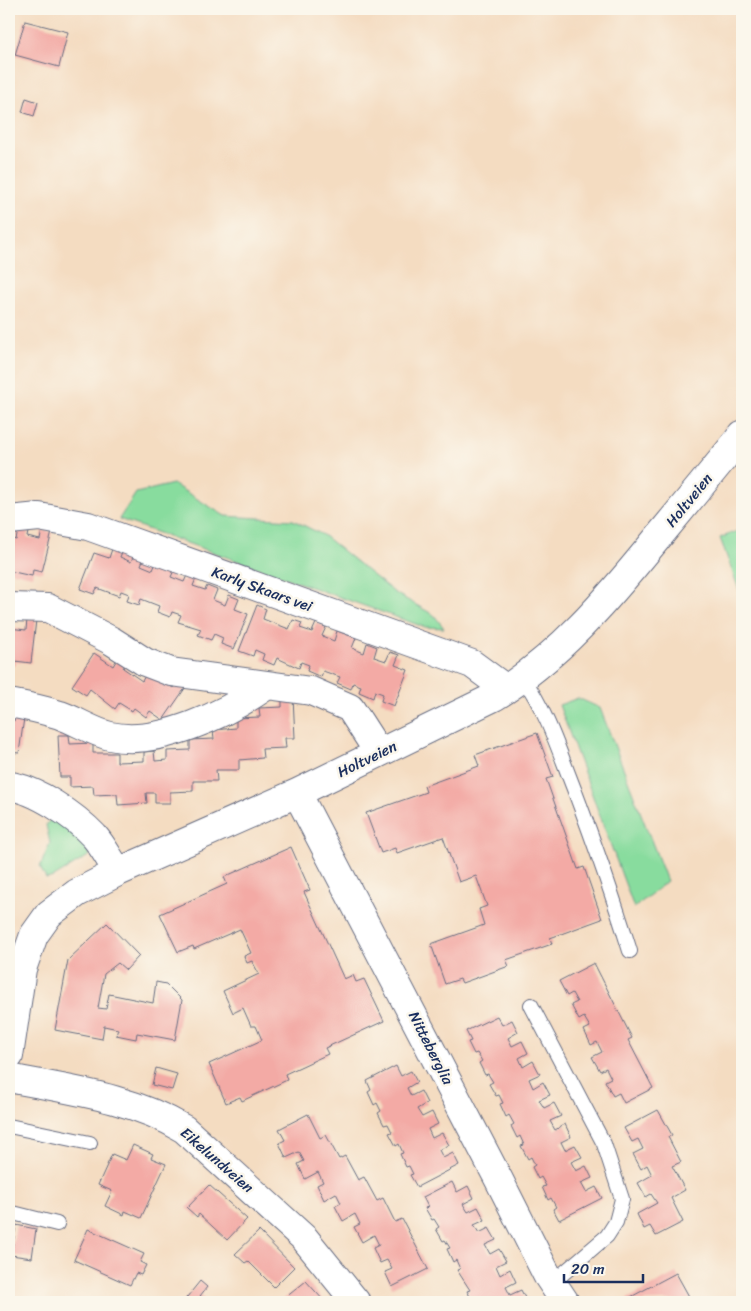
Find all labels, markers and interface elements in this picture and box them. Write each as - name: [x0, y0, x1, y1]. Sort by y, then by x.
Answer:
- street label: Holtveien: [659, 467, 719, 533]
- street label: Karly Skaars vei: [208, 559, 317, 620]
- street label: Holtveien: [333, 733, 401, 785]
- street label: Nitteberglia: [401, 1007, 461, 1090]
- street label: Eikelundveien: [174, 1120, 260, 1200]
- scale bar: [564, 1251, 642, 1283]
- text: 20 m: [571, 1256, 605, 1282]

